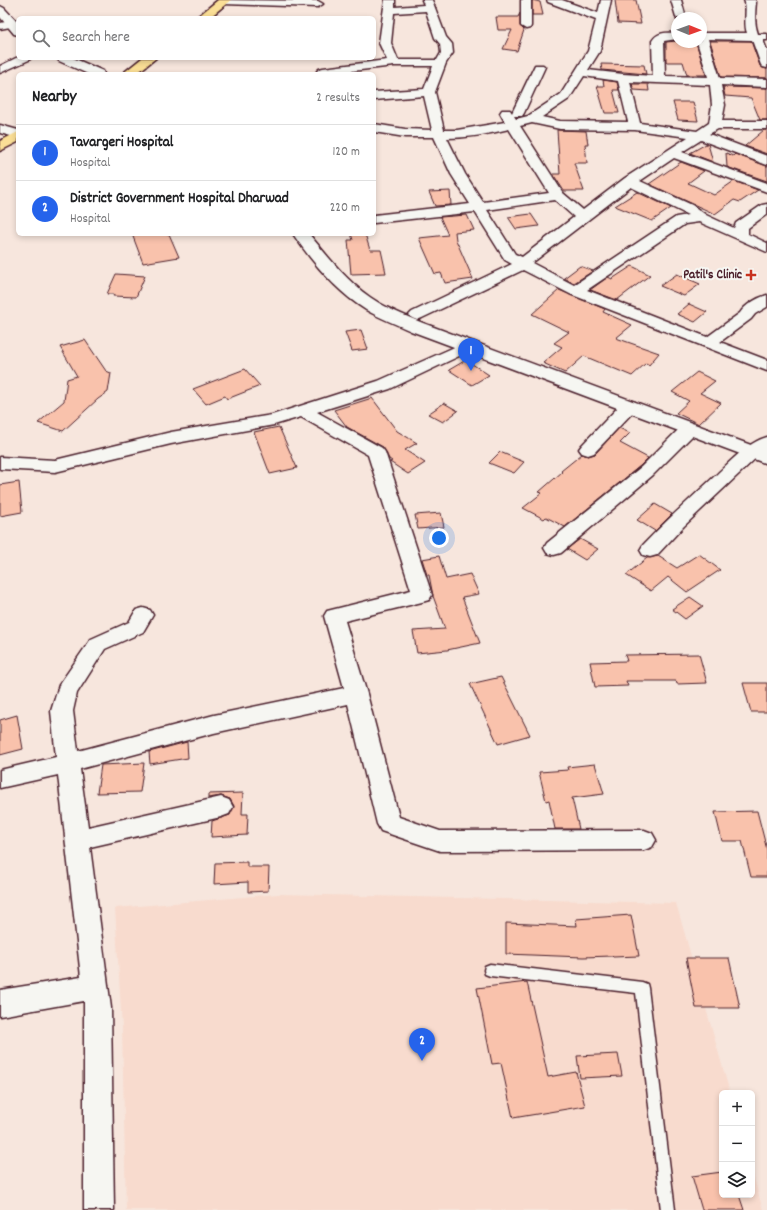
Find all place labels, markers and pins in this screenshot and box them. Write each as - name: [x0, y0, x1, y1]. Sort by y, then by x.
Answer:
- place label: Patil's Clinic: [683, 266, 742, 285]
- marker: Patil's Clinic: [745, 269, 757, 281]
- pin: 1: [458, 338, 484, 371]
- pin: 2: [409, 1028, 435, 1061]

